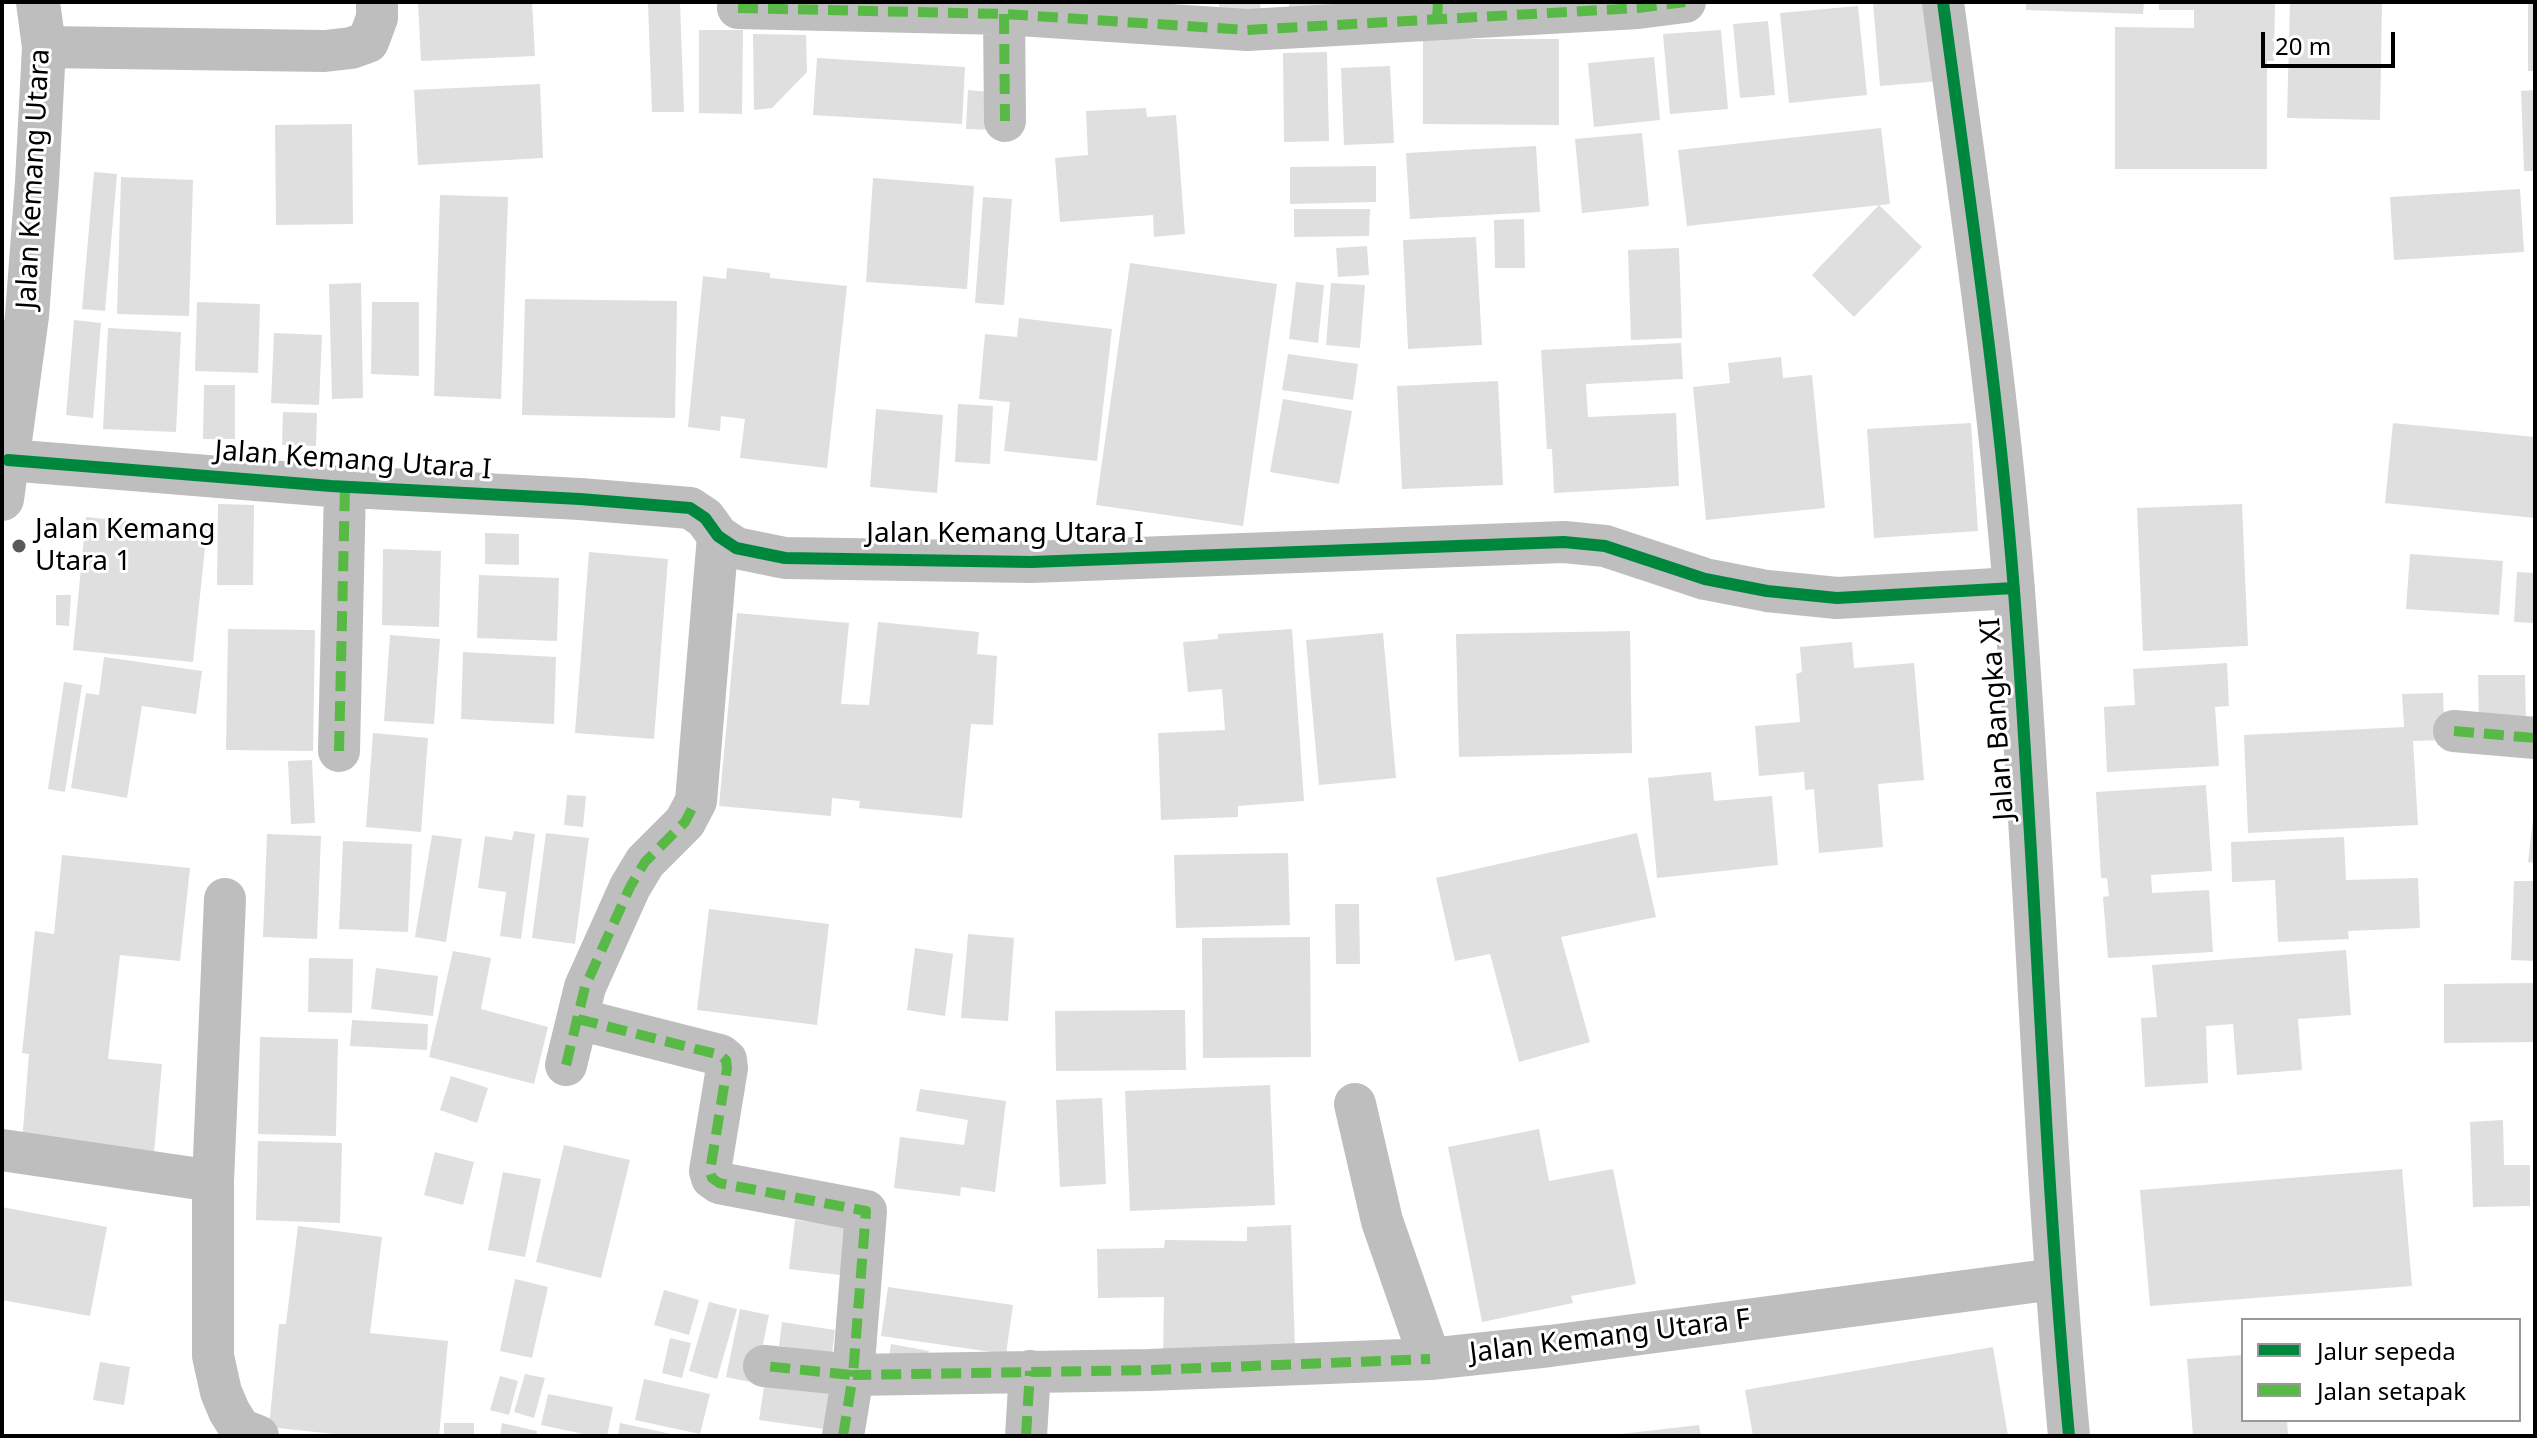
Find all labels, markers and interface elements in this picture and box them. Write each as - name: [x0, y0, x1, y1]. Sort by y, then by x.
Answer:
- scale bar: [2265, 16, 2399, 66]
- text: 20 m: [2275, 29, 2331, 62]
- street label: Jalan Kemang Utara: [10, 48, 58, 310]
- street label: Jalan Kemang Utara I: [213, 435, 493, 487]
- place label: Jalan Kemang Utara 1: [35, 513, 215, 579]
- street label: Jalan Kemang Utara I: [866, 517, 1144, 551]
- marker: Jalan Kemang Utara 1: [10, 537, 28, 555]
- street label: Jalan Bangka XI: [1974, 617, 2022, 821]
- street label: Jalan Kemang Utara F: [1468, 1303, 1752, 1371]
- legend: [2241, 1318, 2521, 1422]
- text: Jalur sepeda: [2317, 1334, 2456, 1367]
- text: Jalan setapak: [2317, 1374, 2466, 1407]

